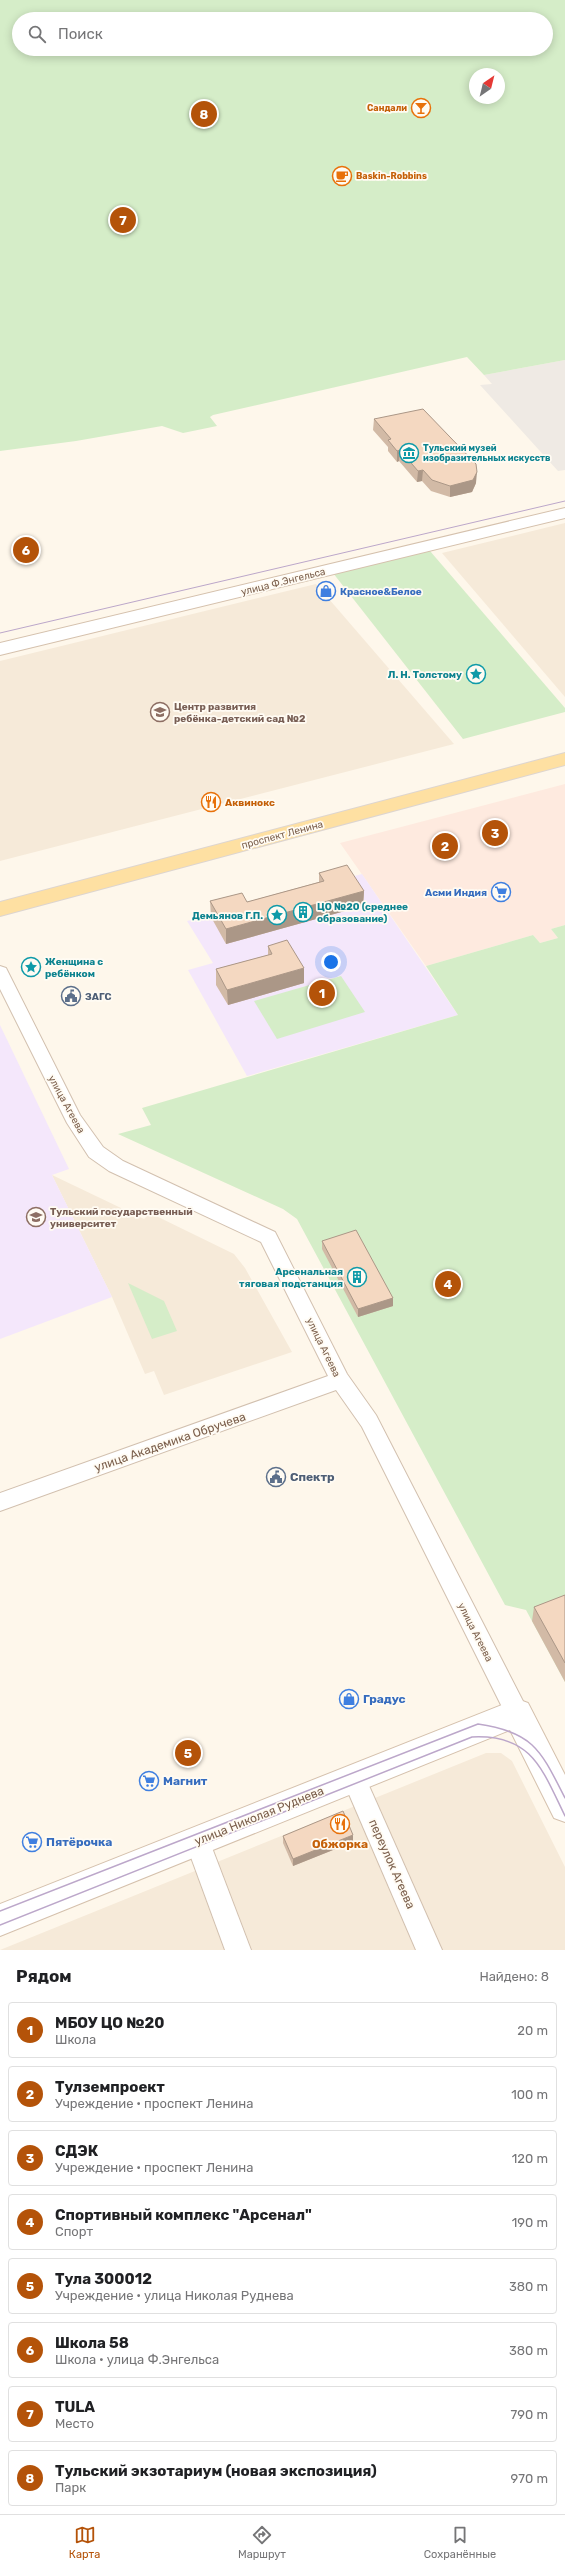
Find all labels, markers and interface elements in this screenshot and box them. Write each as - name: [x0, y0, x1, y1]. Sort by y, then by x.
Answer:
- search box: [12, 12, 553, 56]
- icon: search: [26, 23, 48, 45]
- text: Поиск: [58, 25, 103, 43]
- north arrow: [469, 68, 505, 104]
- bar icon: Сандали: [410, 97, 432, 119]
- pin: 8: [191, 99, 217, 129]
- place label: Сандали: [367, 103, 407, 113]
- cafe icon: Baskin-Robbins: [331, 165, 353, 187]
- place label: Baskin-Robbins: [356, 171, 427, 181]
- pin: 7: [110, 205, 136, 235]
- museum icon: Тульский музей изобразительных искусств: [398, 442, 420, 464]
- place label: Тульский музей изобразительных искусств: [423, 443, 551, 463]
- pin: 6: [13, 535, 39, 565]
- street label: улица Ф.Энгельса: [240, 566, 327, 598]
- shop icon: Красное&Белое: [315, 580, 337, 602]
- place label: Красное&Белое: [340, 586, 422, 598]
- place icon: Л. Н. Толстому: [465, 663, 487, 685]
- place label: Л. Н. Толстому: [388, 669, 462, 681]
- school or university icon: Центр развития ребёнка-детский сад №2: [149, 701, 171, 723]
- place label: Центр развития ребёнка-детский сад №2: [174, 701, 306, 725]
- restaurant icon: Аквинокс: [200, 791, 222, 813]
- place label: Аквинокс: [225, 797, 275, 809]
- street label: проспект Ленина: [240, 818, 324, 852]
- pin: 3: [482, 818, 508, 848]
- pin: 2: [432, 831, 458, 861]
- supermarket icon: Асми Индия: [490, 881, 512, 903]
- place label: Асми Индия: [425, 887, 487, 899]
- building icon: ЦО №20 (среднее образование): [292, 901, 314, 923]
- place label: ЦО №20 (среднее образование): [317, 901, 408, 925]
- place icon: Демьянов Г.П.: [266, 904, 288, 926]
- place label: Демьянов Г.П.: [192, 910, 263, 922]
- your location: [321, 952, 341, 972]
- place icon: Женщина с ребëнком: [20, 956, 42, 978]
- place label: Женщина с ребëнком: [45, 956, 103, 980]
- pin: 1: [309, 978, 335, 1008]
- public building icon: ЗАГС: [60, 985, 82, 1007]
- place label: ЗАГС: [85, 991, 111, 1003]
- street label: улица Агеева: [45, 1073, 87, 1136]
- school or university icon: Тульский государственный университет: [25, 1206, 47, 1228]
- place label: Тульский государственный университет: [50, 1206, 193, 1230]
- place label: Арсенальная тяговая подстанция: [239, 1266, 343, 1290]
- building icon: Арсенальная тяговая подстанция: [346, 1266, 368, 1288]
- pin: 4: [435, 1269, 461, 1299]
- street label: улица Агеева: [304, 1316, 343, 1379]
- street label: улица Академика Обручева: [92, 1409, 248, 1475]
- public building icon: Спектр: [265, 1466, 287, 1488]
- place label: Спектр: [290, 1470, 335, 1484]
- street label: улица Агеева: [455, 1601, 495, 1664]
- shop icon: Градус: [338, 1688, 360, 1710]
- place label: Градус: [363, 1692, 406, 1706]
- pin: 5: [175, 1738, 201, 1768]
- supermarket icon: Магнит: [138, 1770, 160, 1792]
- place label: Магнит: [163, 1774, 208, 1788]
- street label: улица Николая Руднева: [192, 1784, 326, 1848]
- restaurant icon: Обжорка: [329, 1813, 351, 1835]
- street label: переулок Агеева: [366, 1817, 418, 1911]
- supermarket icon: Пятёрочка: [21, 1831, 43, 1853]
- place label: Пятёрочка: [46, 1835, 112, 1849]
- place label: Обжорка: [312, 1837, 368, 1851]
- text: Рядом: [16, 1966, 72, 1986]
- text: Найдено: 8: [479, 1969, 549, 1984]
- text: МБОУ ЦО №20: [55, 2014, 165, 2032]
- text: 1: [27, 2023, 33, 2038]
- text: 20 m: [517, 2023, 548, 2038]
- text: Школа: [55, 2032, 96, 2047]
- text: Тулземпроект: [55, 2078, 165, 2096]
- text: 2: [26, 2087, 34, 2102]
- text: 100 m: [511, 2087, 548, 2102]
- text: Учреждение · проспект Ленина: [55, 2096, 253, 2111]
- text: СДЭК: [55, 2142, 98, 2160]
- text: 3: [26, 2151, 34, 2166]
- text: 120 m: [512, 2151, 548, 2166]
- text: Учреждение · проспект Ленина: [55, 2160, 253, 2175]
- text: Спортивный комплекс "Арсенал": [55, 2206, 312, 2224]
- text: 4: [26, 2215, 34, 2230]
- text: 190 m: [512, 2215, 548, 2230]
- text: Спорт: [55, 2224, 93, 2239]
- text: Тула 300012: [55, 2270, 152, 2288]
- text: 5: [26, 2279, 34, 2294]
- text: 380 m: [509, 2279, 548, 2294]
- text: Учреждение · улица Николая Руднева: [55, 2288, 294, 2303]
- text: Школа 58: [55, 2334, 129, 2352]
- text: 6: [26, 2343, 34, 2358]
- text: 380 m: [509, 2343, 548, 2358]
- text: Школа · улица Ф.Энгельса: [55, 2352, 219, 2367]
- text: TULA: [55, 2398, 95, 2416]
- text: 7: [26, 2407, 34, 2422]
- text: 790 m: [511, 2407, 548, 2422]
- text: Место: [55, 2416, 94, 2431]
- text: Тульский экзотариум (новая экспозиция): [55, 2462, 377, 2480]
- text: 8: [26, 2471, 34, 2486]
- text: 970 m: [511, 2471, 548, 2486]
- text: Парк: [55, 2480, 86, 2495]
- tab: Карта: [69, 2524, 100, 2561]
- tab: Маршрут: [238, 2524, 286, 2561]
- tab: Сохранённые: [424, 2524, 496, 2561]

